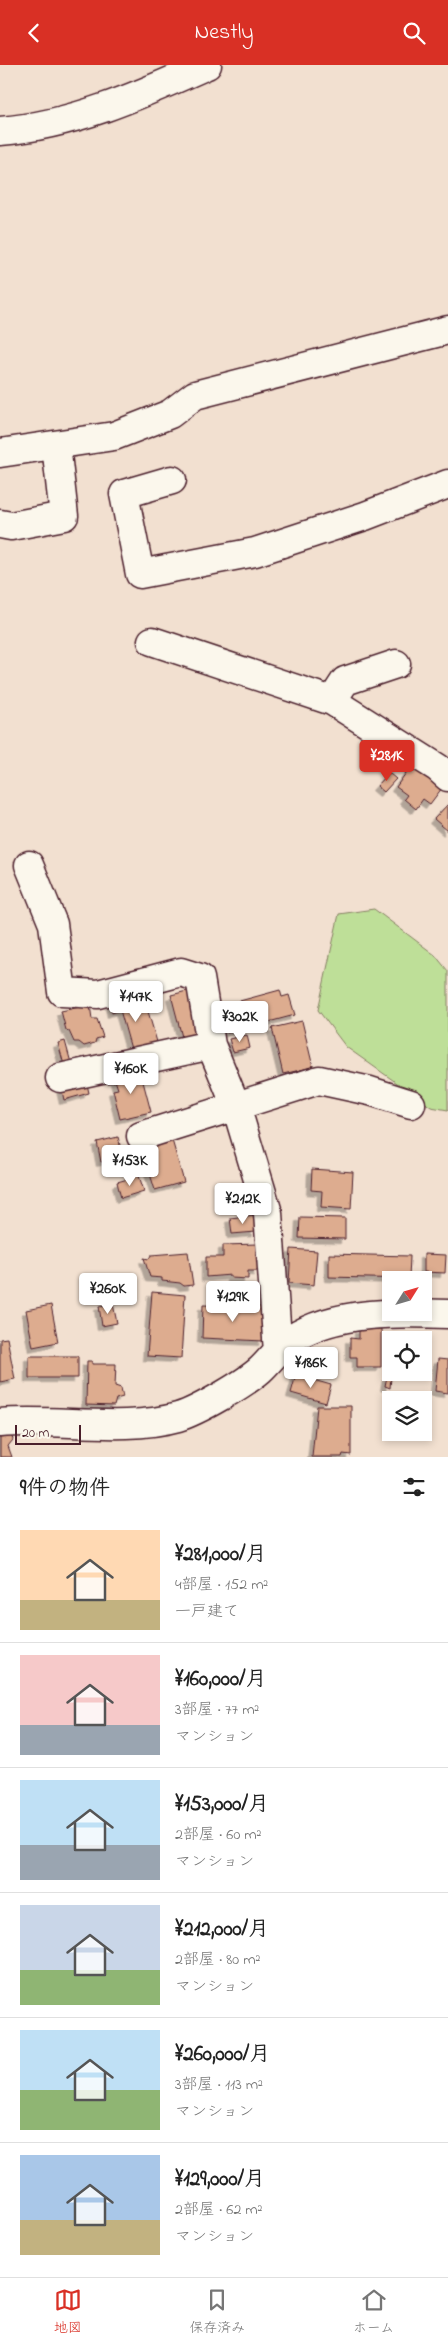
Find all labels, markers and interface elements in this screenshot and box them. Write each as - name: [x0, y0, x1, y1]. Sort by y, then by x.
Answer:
- text: Nestly: [194, 17, 254, 49]
- icon: back: [20, 19, 48, 47]
- icon: search: [400, 19, 428, 47]
- pin: ¥281K: [352, 739, 422, 782]
- text: ¥281K: [370, 744, 404, 768]
- pin: ¥147K: [101, 981, 171, 1023]
- text: ¥147K: [120, 985, 152, 1009]
- pin: ¥302K: [205, 1001, 275, 1043]
- text: ¥302K: [222, 1005, 258, 1029]
- pin: ¥160K: [96, 1053, 166, 1095]
- text: ¥160K: [114, 1057, 148, 1081]
- pin: ¥153K: [95, 1145, 165, 1187]
- text: ¥153K: [113, 1149, 147, 1173]
- pin: ¥212K: [208, 1183, 278, 1225]
- text: ¥212K: [226, 1187, 261, 1211]
- north arrow: [382, 1271, 432, 1321]
- map controls: [382, 1271, 432, 1441]
- pin: ¥260K: [73, 1273, 143, 1315]
- text: ¥260K: [90, 1277, 126, 1301]
- pin: ¥129K: [198, 1281, 268, 1323]
- text: ¥129K: [217, 1285, 249, 1309]
- button: locate: [382, 1331, 432, 1381]
- pin: ¥186K: [276, 1347, 346, 1389]
- text: ¥186K: [295, 1351, 327, 1375]
- button: layers: [382, 1391, 432, 1441]
- scale bar: [15, 1422, 81, 1445]
- text: 20 m: [22, 1423, 49, 1444]
- icon: filters: [400, 1473, 428, 1501]
- text: 9件の物件: [20, 1474, 110, 1504]
- text: ¥281,000/月: [175, 1540, 267, 1570]
- icon: home: [60, 1550, 120, 1610]
- text: 4部屋 · 152 m²: [175, 1573, 268, 1597]
- text: 一戸建て: [175, 1600, 239, 1624]
- text: ¥160,000/月: [175, 1665, 267, 1695]
- icon: home: [60, 1675, 120, 1735]
- text: 3部屋 · 77 m²: [175, 1698, 259, 1722]
- text: マンション: [175, 1725, 254, 1749]
- text: ¥153,000/月: [175, 1790, 269, 1820]
- icon: home: [60, 1800, 120, 1860]
- text: 2部屋 · 60 m²: [175, 1823, 261, 1847]
- text: マンション: [175, 1850, 254, 1874]
- text: ¥212,000/月: [175, 1915, 269, 1945]
- icon: home: [60, 1925, 120, 1985]
- text: 2部屋 · 80 m²: [175, 1948, 260, 1972]
- text: マンション: [175, 1975, 254, 1999]
- text: ¥260,000/月: [175, 2040, 270, 2070]
- icon: home: [60, 2050, 120, 2110]
- text: 3部屋 · 113 m²: [175, 2073, 263, 2097]
- text: マンション: [175, 2100, 254, 2124]
- text: ¥129,000/月: [175, 2165, 265, 2195]
- icon: home: [60, 2175, 120, 2235]
- text: 2部屋 · 62 m²: [175, 2198, 263, 2222]
- text: マンション: [175, 2225, 254, 2249]
- tab: 地図: [54, 2286, 82, 2339]
- tab: 保存済み: [189, 2286, 245, 2339]
- tab: ホーム: [353, 2286, 394, 2339]

